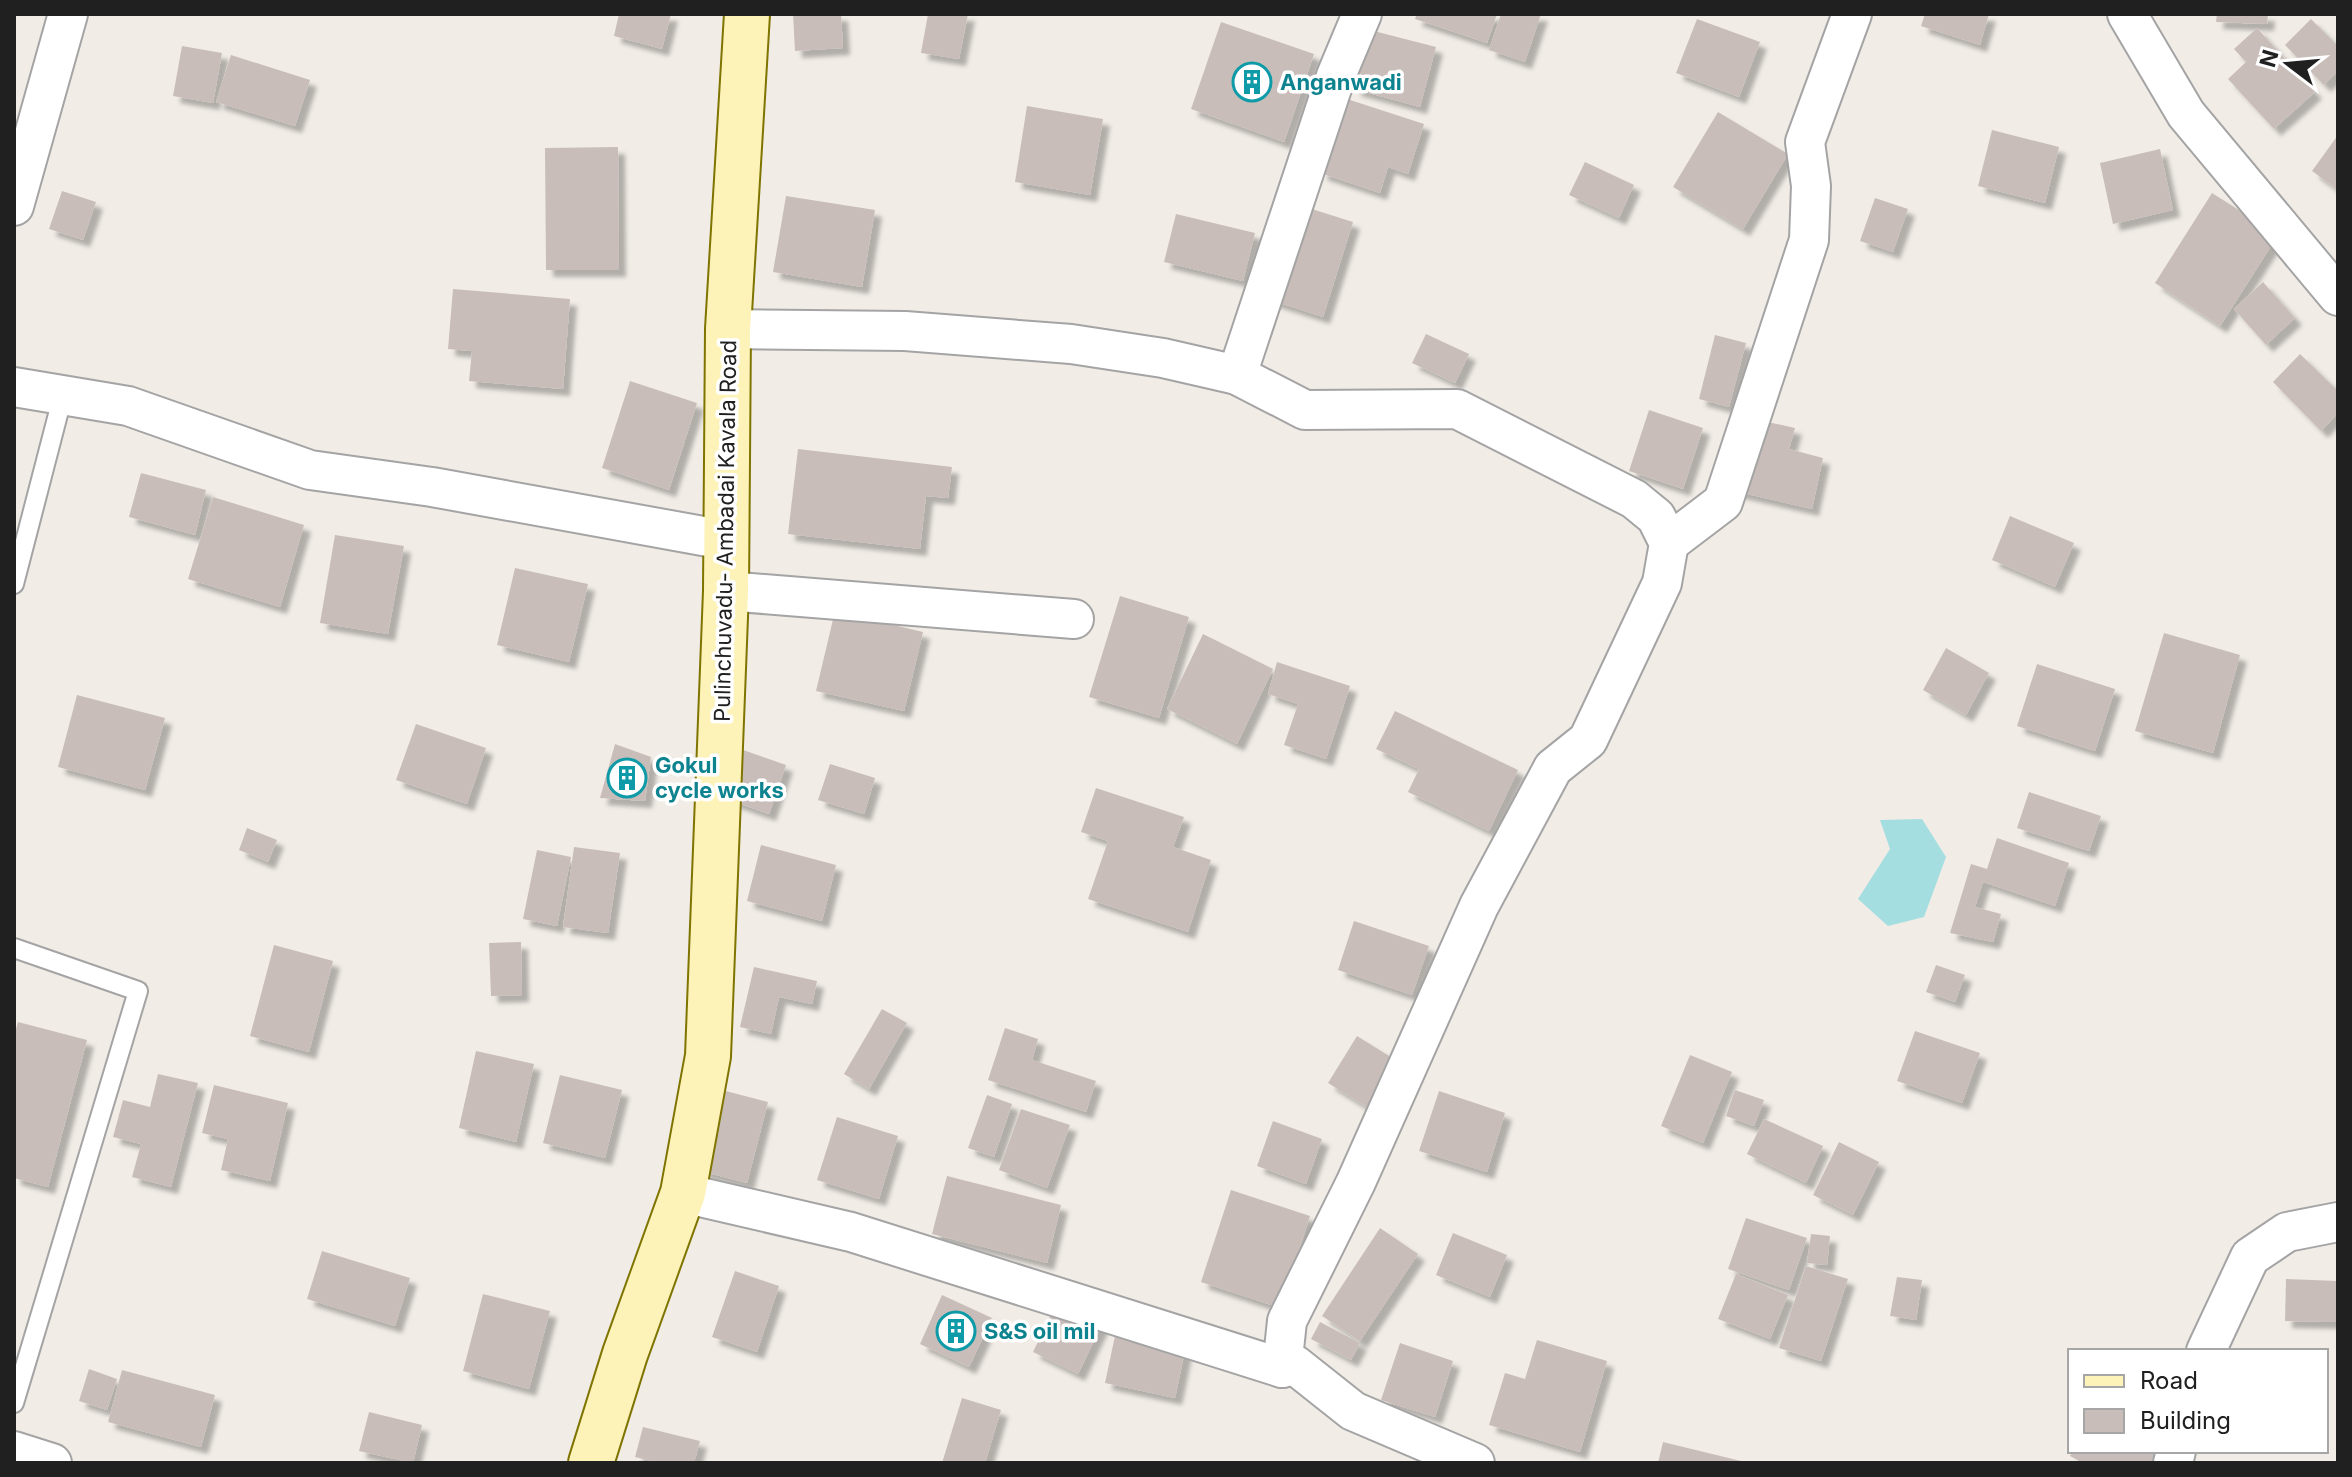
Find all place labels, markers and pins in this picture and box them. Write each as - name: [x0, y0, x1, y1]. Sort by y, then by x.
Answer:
- building icon: Anganwadi: [1231, 61, 1273, 103]
- place label: Anganwadi: [1280, 69, 1402, 95]
- place label: Gokul cycle works: [655, 752, 784, 803]
- building icon: Gokul cycle works: [606, 757, 648, 799]
- building icon: S&S oil mil: [935, 1310, 977, 1352]
- place label: S&S oil mil: [984, 1318, 1095, 1344]

